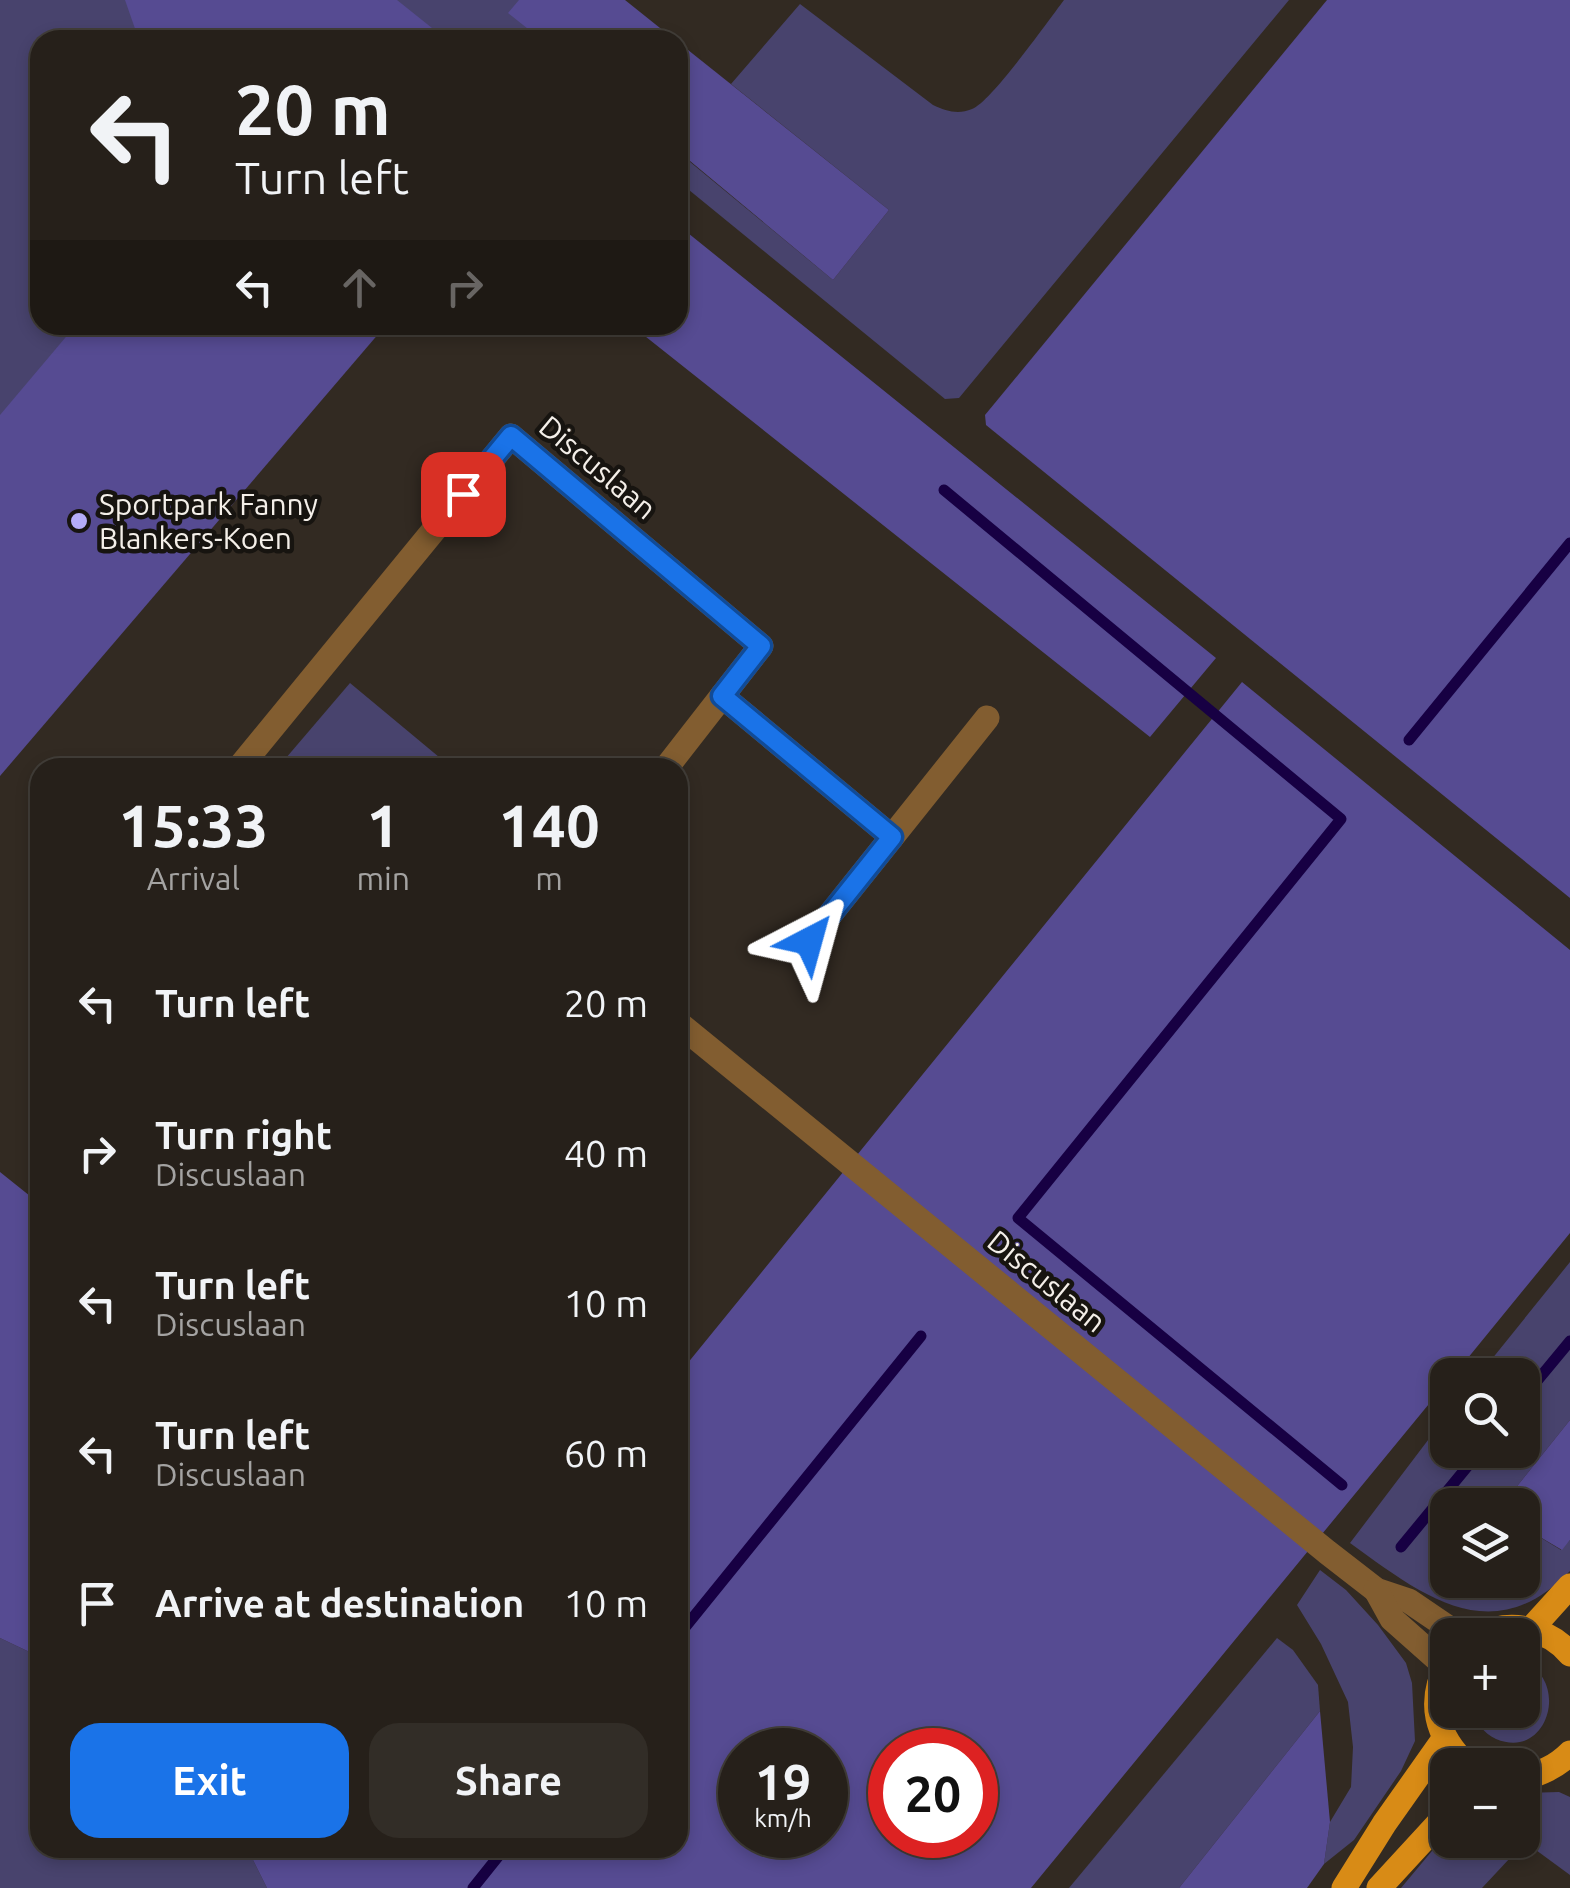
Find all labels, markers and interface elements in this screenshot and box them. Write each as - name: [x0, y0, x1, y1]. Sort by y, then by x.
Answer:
- icon: left: [70, 70, 200, 200]
- text: 20 m: [235, 70, 391, 148]
- text: Turn left: [235, 152, 409, 203]
- icon: left: [227, 260, 282, 315]
- icon: ahead: [332, 260, 387, 315]
- icon: right: [437, 260, 492, 315]
- street label: Discuslaan: [533, 409, 663, 525]
- pin: [421, 452, 506, 537]
- icon: arrive: [436, 467, 491, 522]
- place label: Sportpark Fanny Blankers-Koen: [99, 487, 318, 555]
- marker: Sportpark Fanny Blankers-Koen: [68, 510, 90, 532]
- text: 15:33: [118, 791, 268, 858]
- text: 1: [366, 791, 400, 858]
- text: 140: [498, 791, 600, 858]
- text: Arrival: [147, 860, 240, 896]
- text: min: [356, 860, 410, 896]
- text: m: [535, 860, 563, 896]
- position arrow: [757, 889, 861, 993]
- icon: left: [70, 976, 125, 1031]
- text: Turn left: [155, 982, 310, 1024]
- text: 20 m: [564, 982, 648, 1024]
- text: Turn right: [155, 1114, 332, 1156]
- icon: right: [70, 1126, 125, 1181]
- text: 40 m: [564, 1132, 648, 1174]
- text: Discuslaan: [155, 1156, 306, 1192]
- street label: Discuslaan: [981, 1223, 1113, 1339]
- text: Turn left: [155, 1264, 310, 1306]
- icon: left: [70, 1276, 125, 1331]
- text: 10 m: [564, 1282, 648, 1324]
- text: Discuslaan: [155, 1306, 306, 1342]
- map controls: [1430, 1358, 1540, 1858]
- button: search: [1430, 1358, 1540, 1468]
- text: Turn left: [155, 1414, 310, 1456]
- icon: left: [70, 1426, 125, 1481]
- text: 60 m: [564, 1432, 648, 1474]
- text: Discuslaan: [155, 1456, 306, 1492]
- button: layers: [1430, 1488, 1540, 1598]
- icon: arrive: [70, 1576, 125, 1631]
- text: Arrive at destination: [155, 1582, 524, 1624]
- text: 10 m: [564, 1582, 648, 1624]
- button: +: [1430, 1618, 1540, 1728]
- button: Exit: [70, 1723, 349, 1838]
- button: Share: [369, 1723, 648, 1838]
- speed limit sign: 20: [868, 1728, 998, 1858]
- button: −: [1430, 1748, 1540, 1858]
- text: 19: [755, 1753, 811, 1809]
- text: km/h: [754, 1804, 812, 1832]

